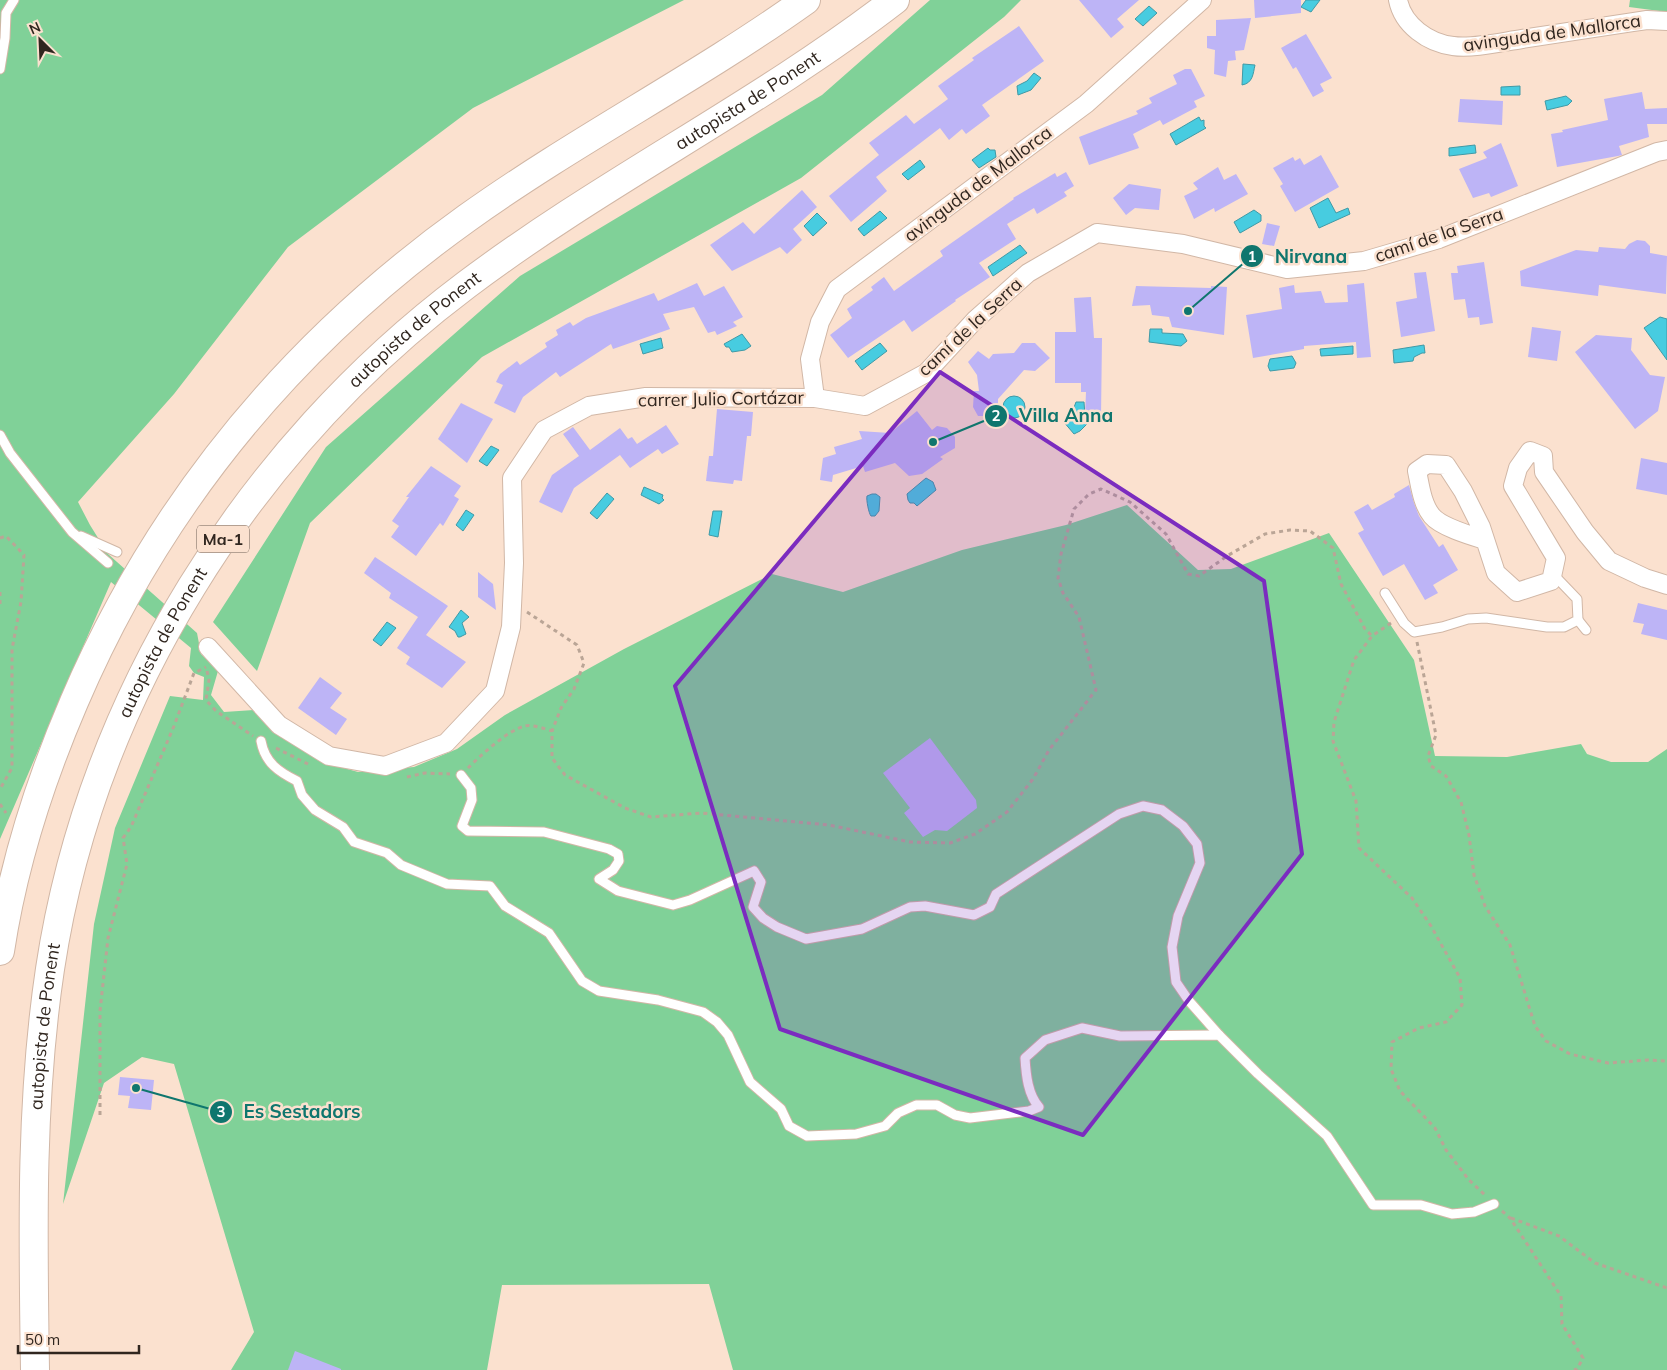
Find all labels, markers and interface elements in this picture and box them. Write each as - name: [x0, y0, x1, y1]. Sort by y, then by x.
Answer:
- street label: avinguda de Mallorca: [1462, 9, 1642, 56]
- north arrow: [15, 15, 65, 65]
- text: N: [26, 18, 43, 38]
- street label: autopista de Ponent: [671, 45, 824, 155]
- street label: avinguda de Mallorca: [899, 121, 1056, 247]
- street label: camí de la Serra: [1372, 202, 1506, 267]
- callout: Nirvana: [1240, 239, 1357, 273]
- text: Nirvana: [1275, 244, 1347, 268]
- text: 1: [1247, 247, 1257, 266]
- street label: autopista de Ponent: [343, 266, 485, 392]
- street label: camí de la Serra: [913, 272, 1027, 381]
- street label: carrer Julio Cortázar: [638, 386, 805, 411]
- callout: Villa Anna: [983, 399, 1123, 433]
- text: Villa Anna: [1018, 403, 1113, 427]
- text: 2: [991, 406, 1001, 425]
- road number: Ma-1: [197, 526, 249, 552]
- street label: autopista de Ponent: [113, 563, 212, 721]
- street label: autopista de Ponent: [24, 941, 65, 1110]
- callout: Es Sestadors: [209, 1095, 370, 1129]
- text: Es Sestadors: [244, 1099, 360, 1123]
- text: 3: [216, 1102, 226, 1121]
- scale bar: [18, 1322, 139, 1354]
- text: 50 m: [25, 1330, 60, 1349]

